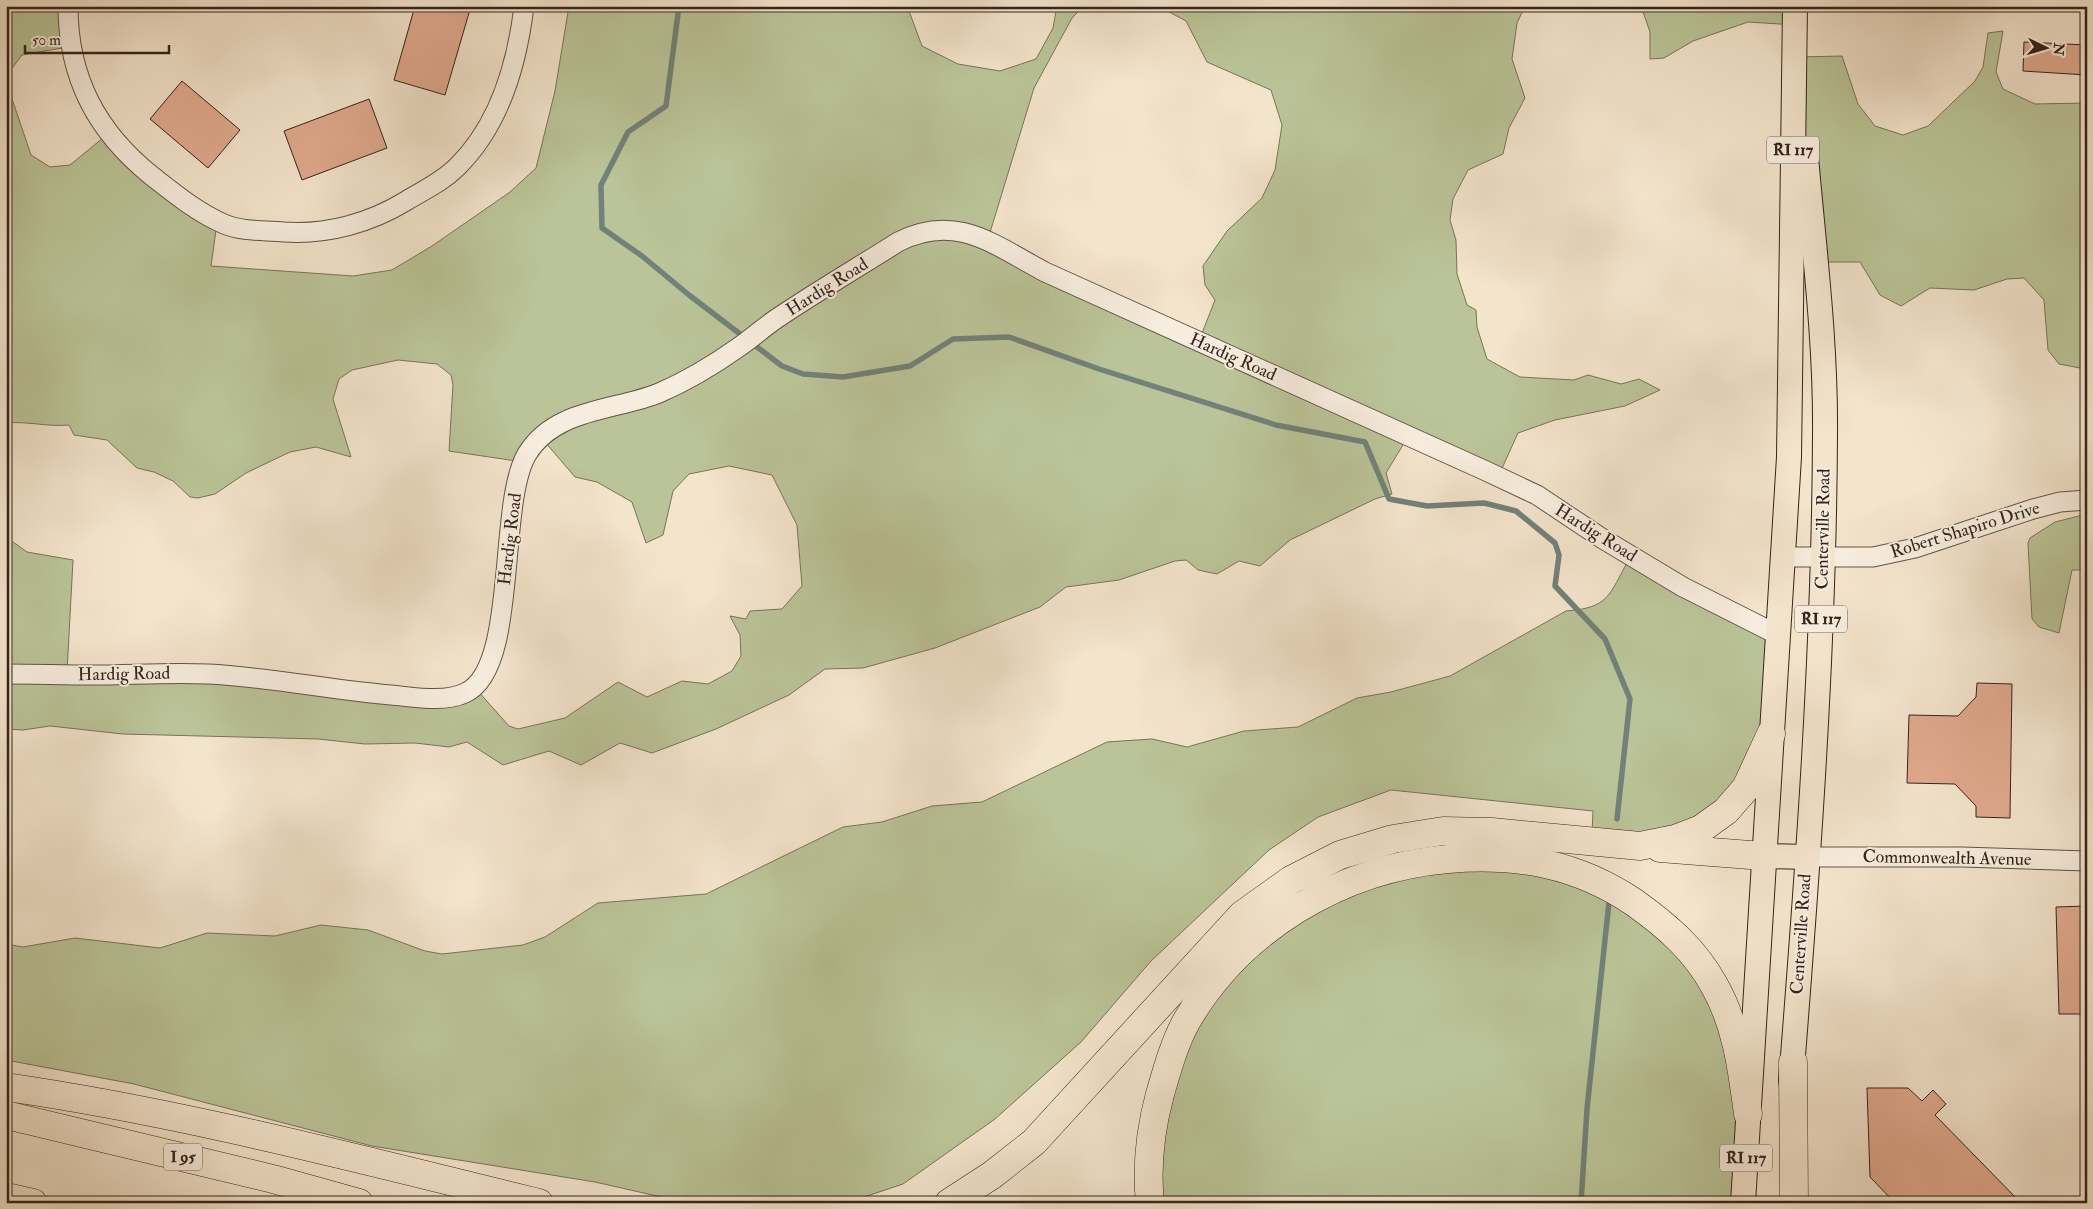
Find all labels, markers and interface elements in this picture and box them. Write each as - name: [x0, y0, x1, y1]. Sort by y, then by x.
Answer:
- scale bar: [25, 22, 169, 54]
- north arrow: [2020, 22, 2070, 72]
- text: 50 m: [32, 31, 61, 50]
- text: N: [2049, 41, 2068, 57]
- road number: RI 117: [1767, 136, 1819, 164]
- street label: Hardig Road: [782, 253, 873, 321]
- street label: Hardig Road: [1186, 328, 1280, 386]
- street label: Centerville Road: [1810, 468, 1836, 590]
- street label: Hardig Road: [493, 491, 527, 586]
- street label: Robert Shapiro Drive: [1888, 496, 2043, 564]
- street label: Hardig Road: [1551, 499, 1642, 567]
- road number: RI 117: [1795, 606, 1847, 632]
- street label: Hardig Road: [77, 662, 171, 686]
- street label: Commonwealth Avenue: [1862, 845, 2032, 871]
- street label: Centerville Road: [1785, 873, 1817, 995]
- road number: I 95: [164, 1144, 202, 1170]
- road number: RI 117: [1720, 1144, 1772, 1172]

